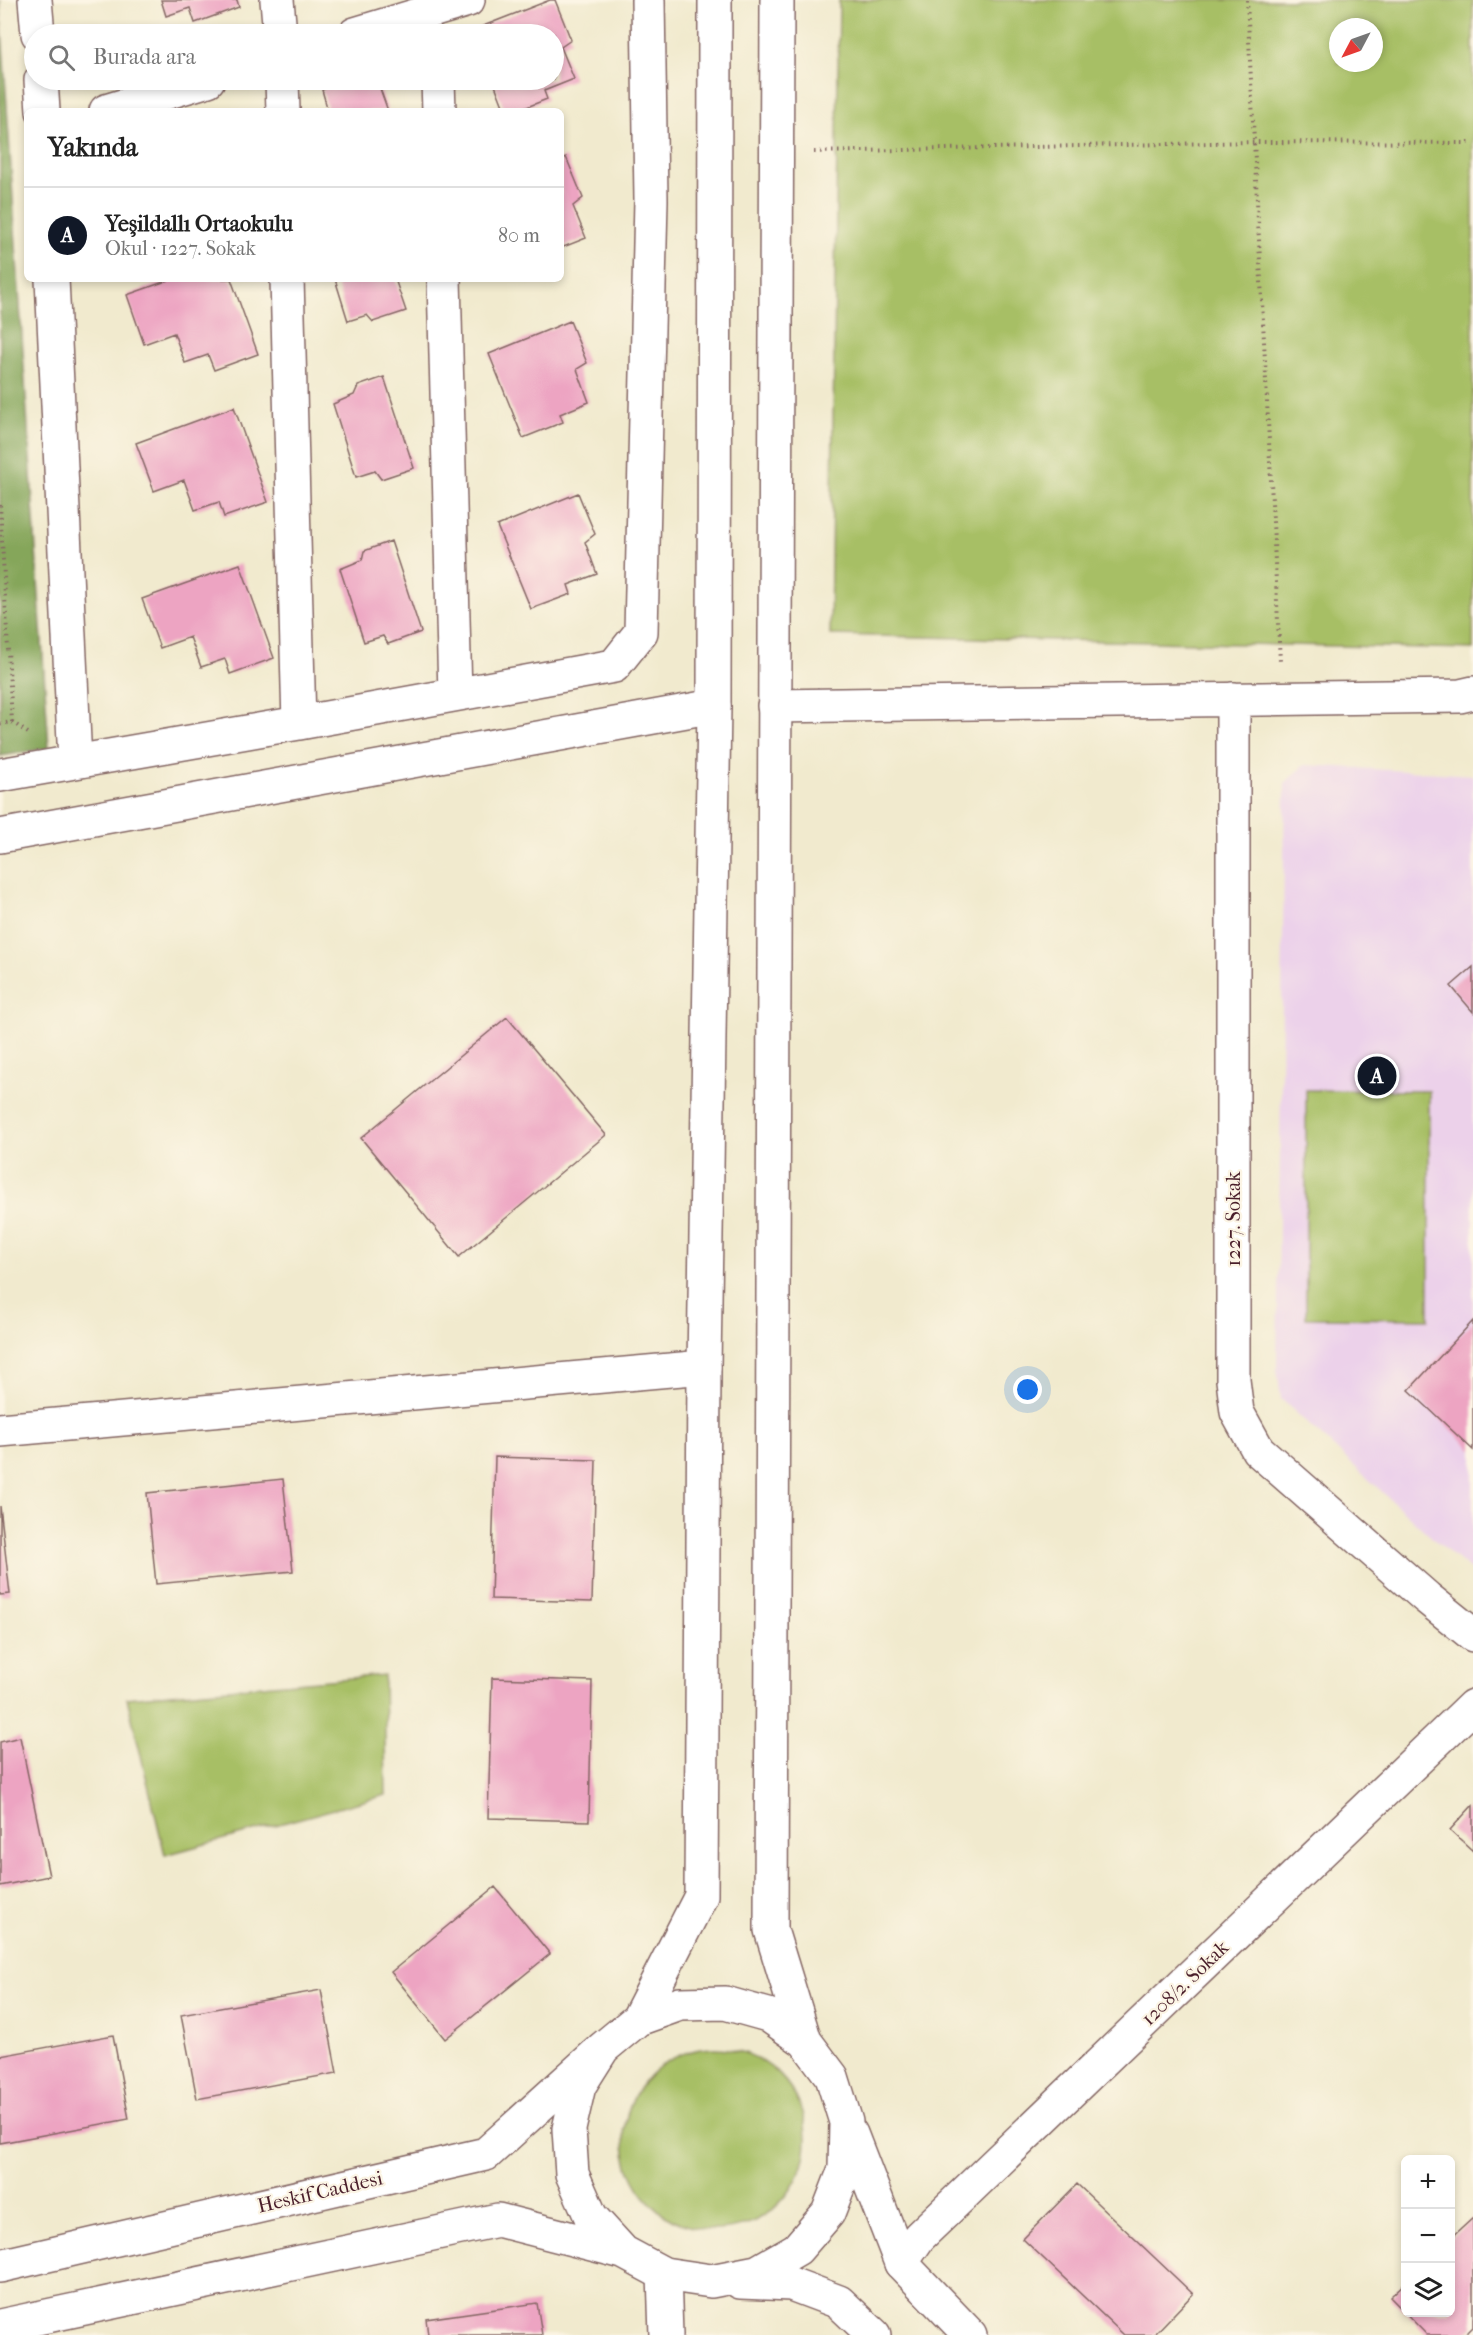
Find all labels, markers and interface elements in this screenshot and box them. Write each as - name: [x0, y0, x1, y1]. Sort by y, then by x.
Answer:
- north arrow: [1329, 18, 1383, 72]
- search box: [24, 24, 564, 90]
- icon: search: [45, 41, 78, 74]
- text: Burada ara: [93, 44, 196, 70]
- text: Yakında: [48, 132, 138, 163]
- text: Yeşildallı Ortaokulu: [105, 211, 293, 237]
- text: A: [61, 224, 74, 247]
- text: 80 m: [498, 224, 540, 247]
- text: Okul · 1227. Sokak: [105, 237, 256, 260]
- pin: A: [1358, 1054, 1396, 1098]
- street label: 1227. Sokak: [1222, 1171, 1245, 1267]
- your location: [1013, 1375, 1042, 1404]
- street label: 1208/2. Sokak: [1137, 1935, 1234, 2030]
- map controls: [1401, 2155, 1455, 2317]
- button: +: [1401, 2155, 1455, 2209]
- street label: Heskif Caddesi: [255, 2166, 385, 2218]
- button: −: [1401, 2209, 1455, 2263]
- button: layers: [1401, 2263, 1455, 2317]

